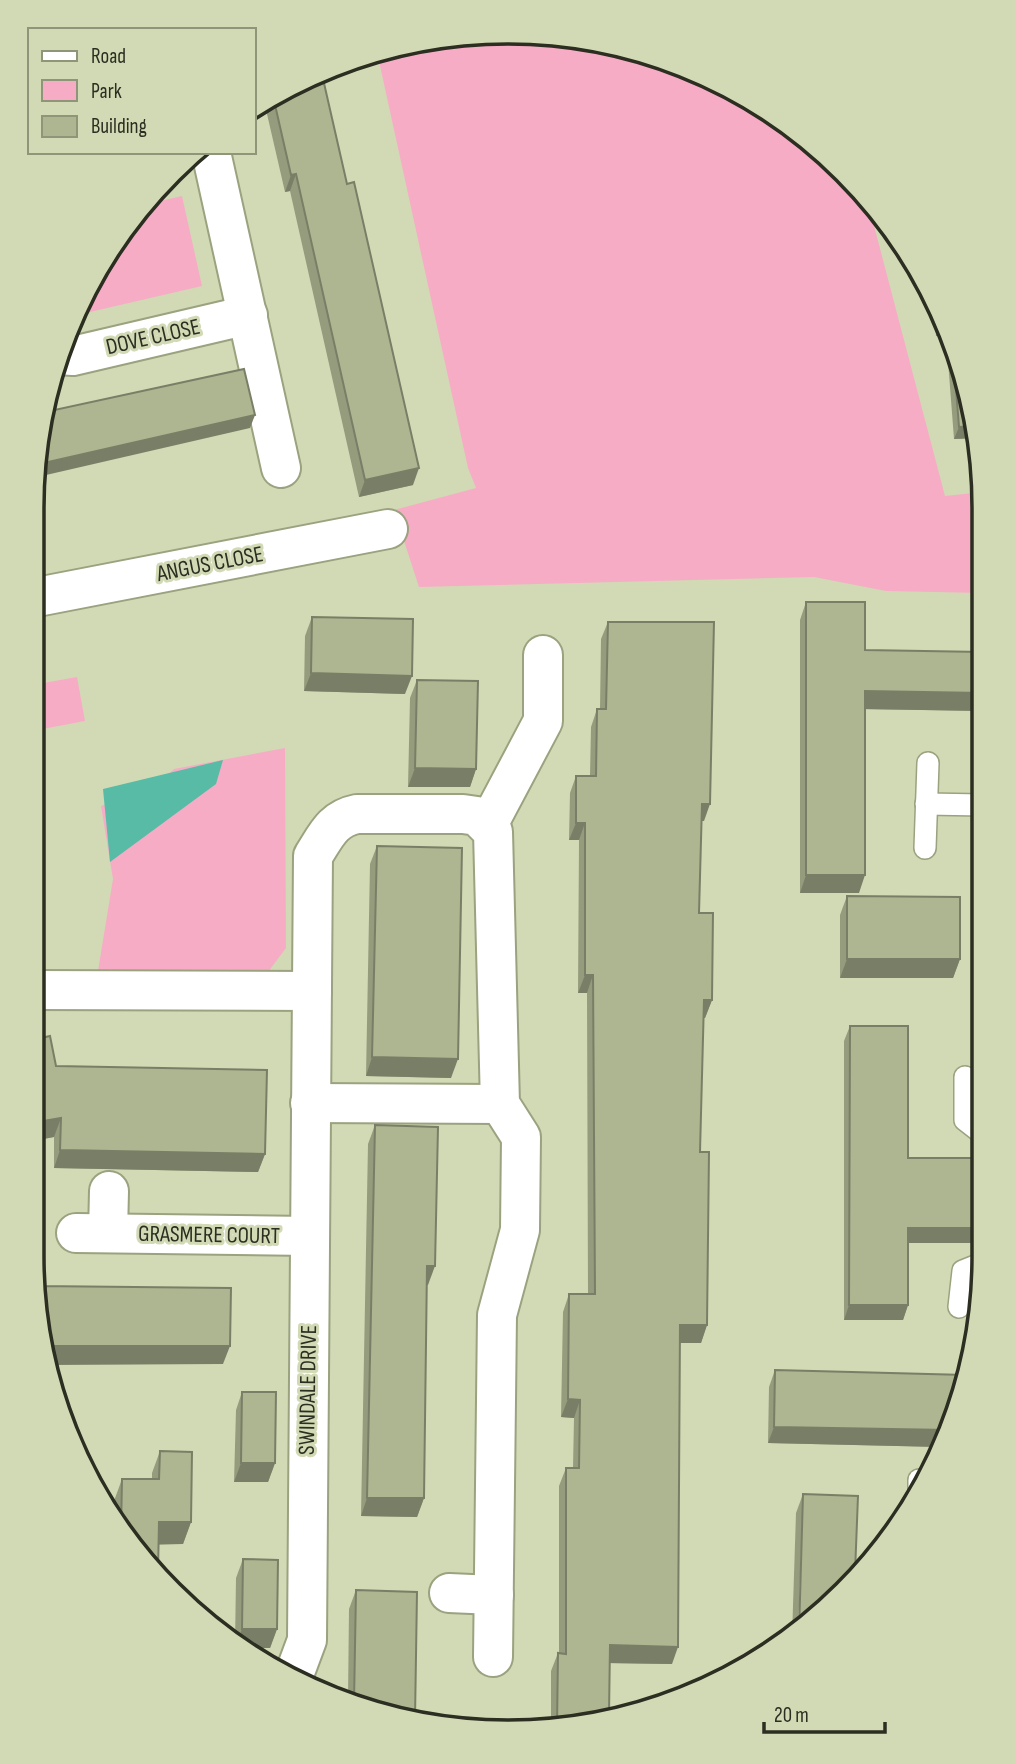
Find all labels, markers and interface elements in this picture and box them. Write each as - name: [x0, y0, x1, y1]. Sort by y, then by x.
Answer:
- legend: [28, 28, 256, 154]
- text: Road: [91, 44, 126, 69]
- text: Park: [91, 79, 122, 104]
- text: Building: [91, 114, 147, 139]
- street label: DOVE CLOSE: [103, 313, 203, 361]
- street label: ANGUS CLOSE: [153, 540, 266, 588]
- street label: GRASMERE COURT: [138, 1220, 280, 1250]
- street label: SWINDALE DRIVE: [293, 1325, 323, 1455]
- scale bar: [764, 1690, 885, 1734]
- text: 20 m: [774, 1703, 809, 1728]

